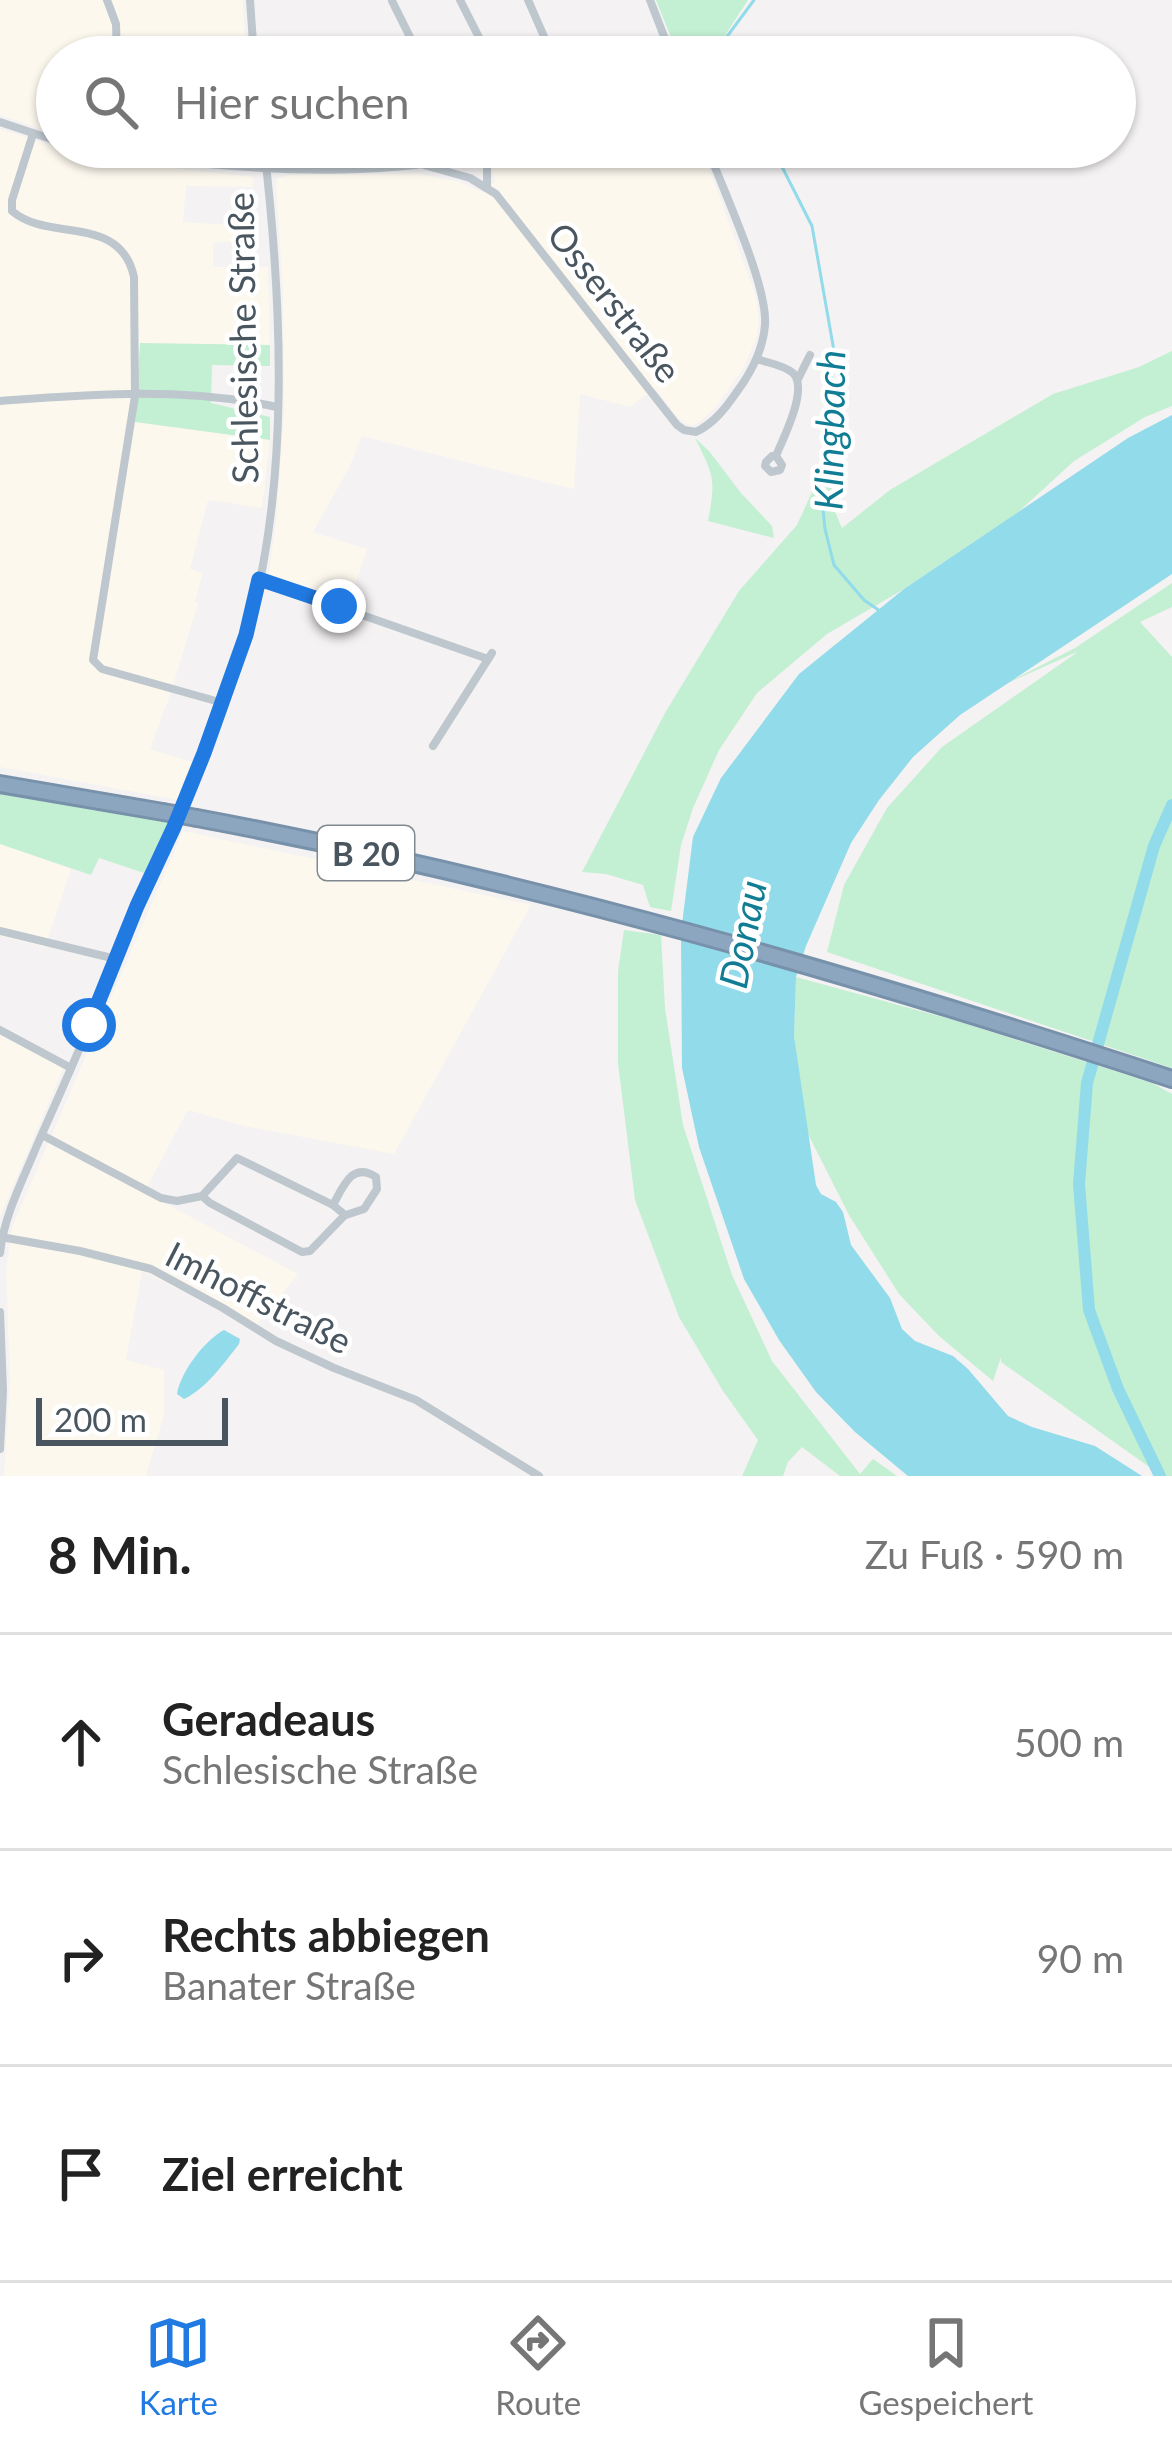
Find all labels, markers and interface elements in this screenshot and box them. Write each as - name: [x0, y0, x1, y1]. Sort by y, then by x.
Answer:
- search box: [36, 36, 1136, 168]
- icon: search: [78, 69, 144, 135]
- text: Hier suchen: [174, 75, 410, 129]
- street label: Schlesische Straße: [217, 192, 267, 484]
- street label: Osserstraße: [539, 213, 691, 391]
- water label: Klingbach: [805, 349, 853, 511]
- route end: [312, 579, 366, 633]
- road number: B 20: [318, 826, 414, 880]
- water label: Donau: [709, 876, 775, 992]
- route start: [62, 998, 116, 1052]
- street label: Imhoffstraße: [159, 1231, 359, 1363]
- scale bar: [36, 1392, 228, 1445]
- text: 200 m: [54, 1399, 147, 1439]
- text: 8 Min.: [48, 1524, 192, 1585]
- text: Zu Fuß · 590 m: [865, 1531, 1124, 1577]
- text: Geradeaus: [162, 1692, 375, 1746]
- icon: ahead: [48, 1709, 114, 1775]
- text: 500 m: [1014, 1719, 1124, 1765]
- text: Schlesische Straße: [162, 1746, 478, 1792]
- text: Rechts abbiegen: [162, 1908, 490, 1962]
- icon: right: [48, 1925, 114, 1991]
- text: 90 m: [1037, 1935, 1124, 1981]
- text: Banater Straße: [162, 1962, 416, 2008]
- icon: arrive: [48, 2141, 114, 2207]
- text: Ziel erreicht: [162, 2147, 403, 2201]
- tab: Karte: [139, 2310, 218, 2422]
- tab: Route: [495, 2310, 581, 2422]
- tab: Gespeichert: [858, 2310, 1033, 2422]

